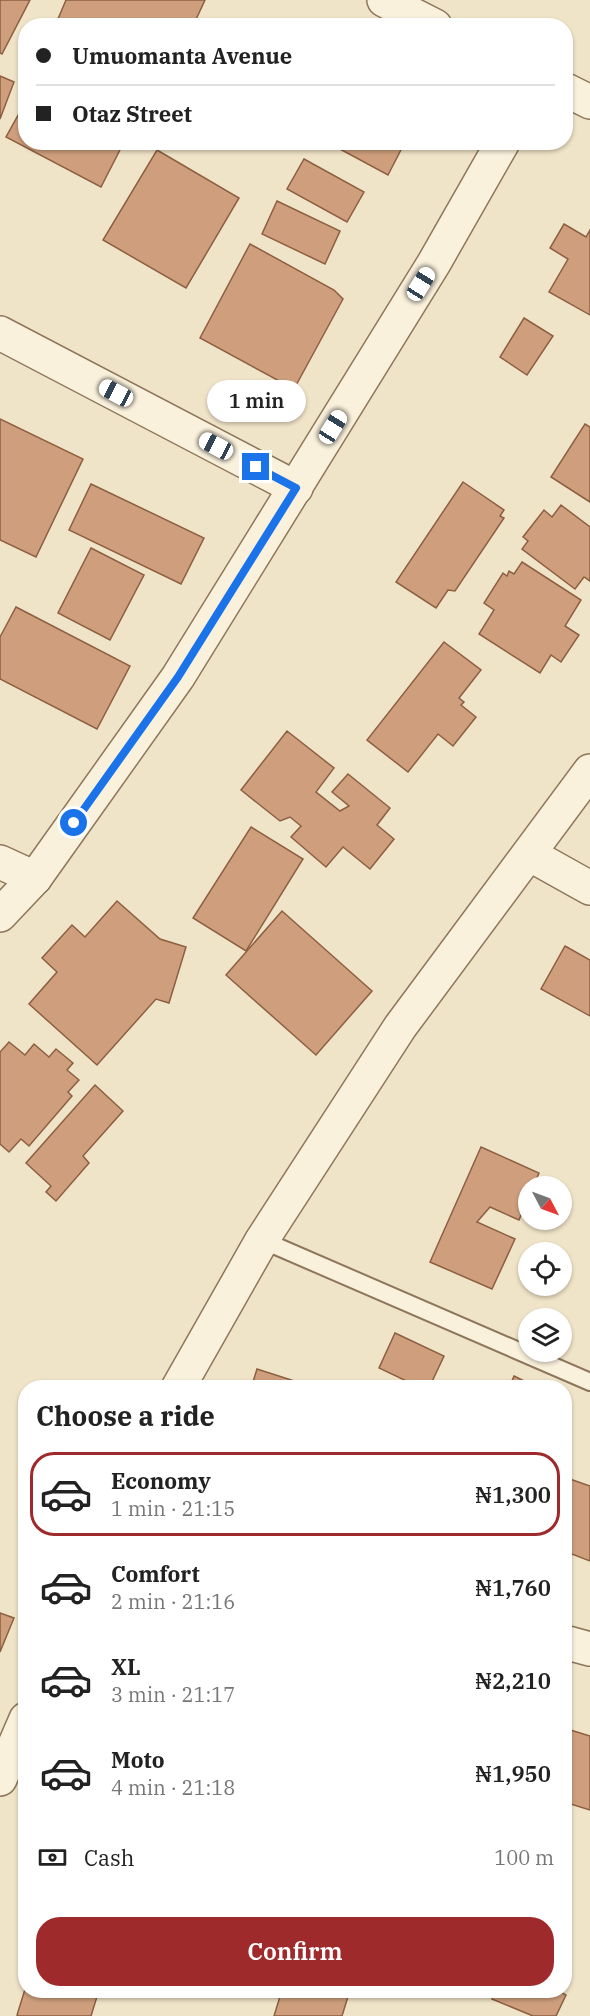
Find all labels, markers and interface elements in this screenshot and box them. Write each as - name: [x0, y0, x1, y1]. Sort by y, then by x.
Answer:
- text: Umuomanta Avenue: [72, 41, 292, 70]
- text: Otaz Street: [72, 99, 192, 128]
- car: [404, 264, 438, 304]
- car: [96, 377, 136, 409]
- callout: 1 min: [206, 380, 306, 422]
- text: 1 min: [229, 387, 284, 414]
- car: [316, 407, 350, 447]
- car: [196, 430, 236, 462]
- route end: [242, 453, 269, 480]
- route start: [60, 809, 87, 836]
- north arrow: [518, 1176, 572, 1230]
- map controls: [518, 1176, 572, 1362]
- button: locate: [518, 1242, 572, 1296]
- button: layers: [518, 1308, 572, 1362]
- text: Choose a ride: [36, 1398, 215, 1433]
- text: Economy: [111, 1466, 211, 1495]
- icon: car: [39, 1467, 93, 1521]
- text: ₦1,300: [475, 1480, 551, 1509]
- text: 1 min · 21:15: [111, 1495, 235, 1522]
- text: Comfort: [111, 1559, 200, 1588]
- icon: car: [39, 1560, 93, 1614]
- text: ₦1,760: [475, 1573, 551, 1602]
- text: 2 min · 21:16: [111, 1588, 235, 1615]
- text: XL: [111, 1652, 141, 1681]
- icon: car: [39, 1653, 93, 1707]
- text: ₦2,210: [475, 1666, 551, 1695]
- text: 3 min · 21:17: [111, 1681, 235, 1708]
- text: Moto: [111, 1745, 165, 1774]
- icon: car: [39, 1746, 93, 1800]
- text: ₦1,950: [475, 1759, 551, 1788]
- text: 4 min · 21:18: [111, 1774, 235, 1801]
- icon: cash: [36, 1841, 69, 1874]
- text: Cash: [84, 1843, 135, 1872]
- text: 100 m: [494, 1844, 554, 1871]
- button: Confirm: [36, 1917, 554, 1986]

